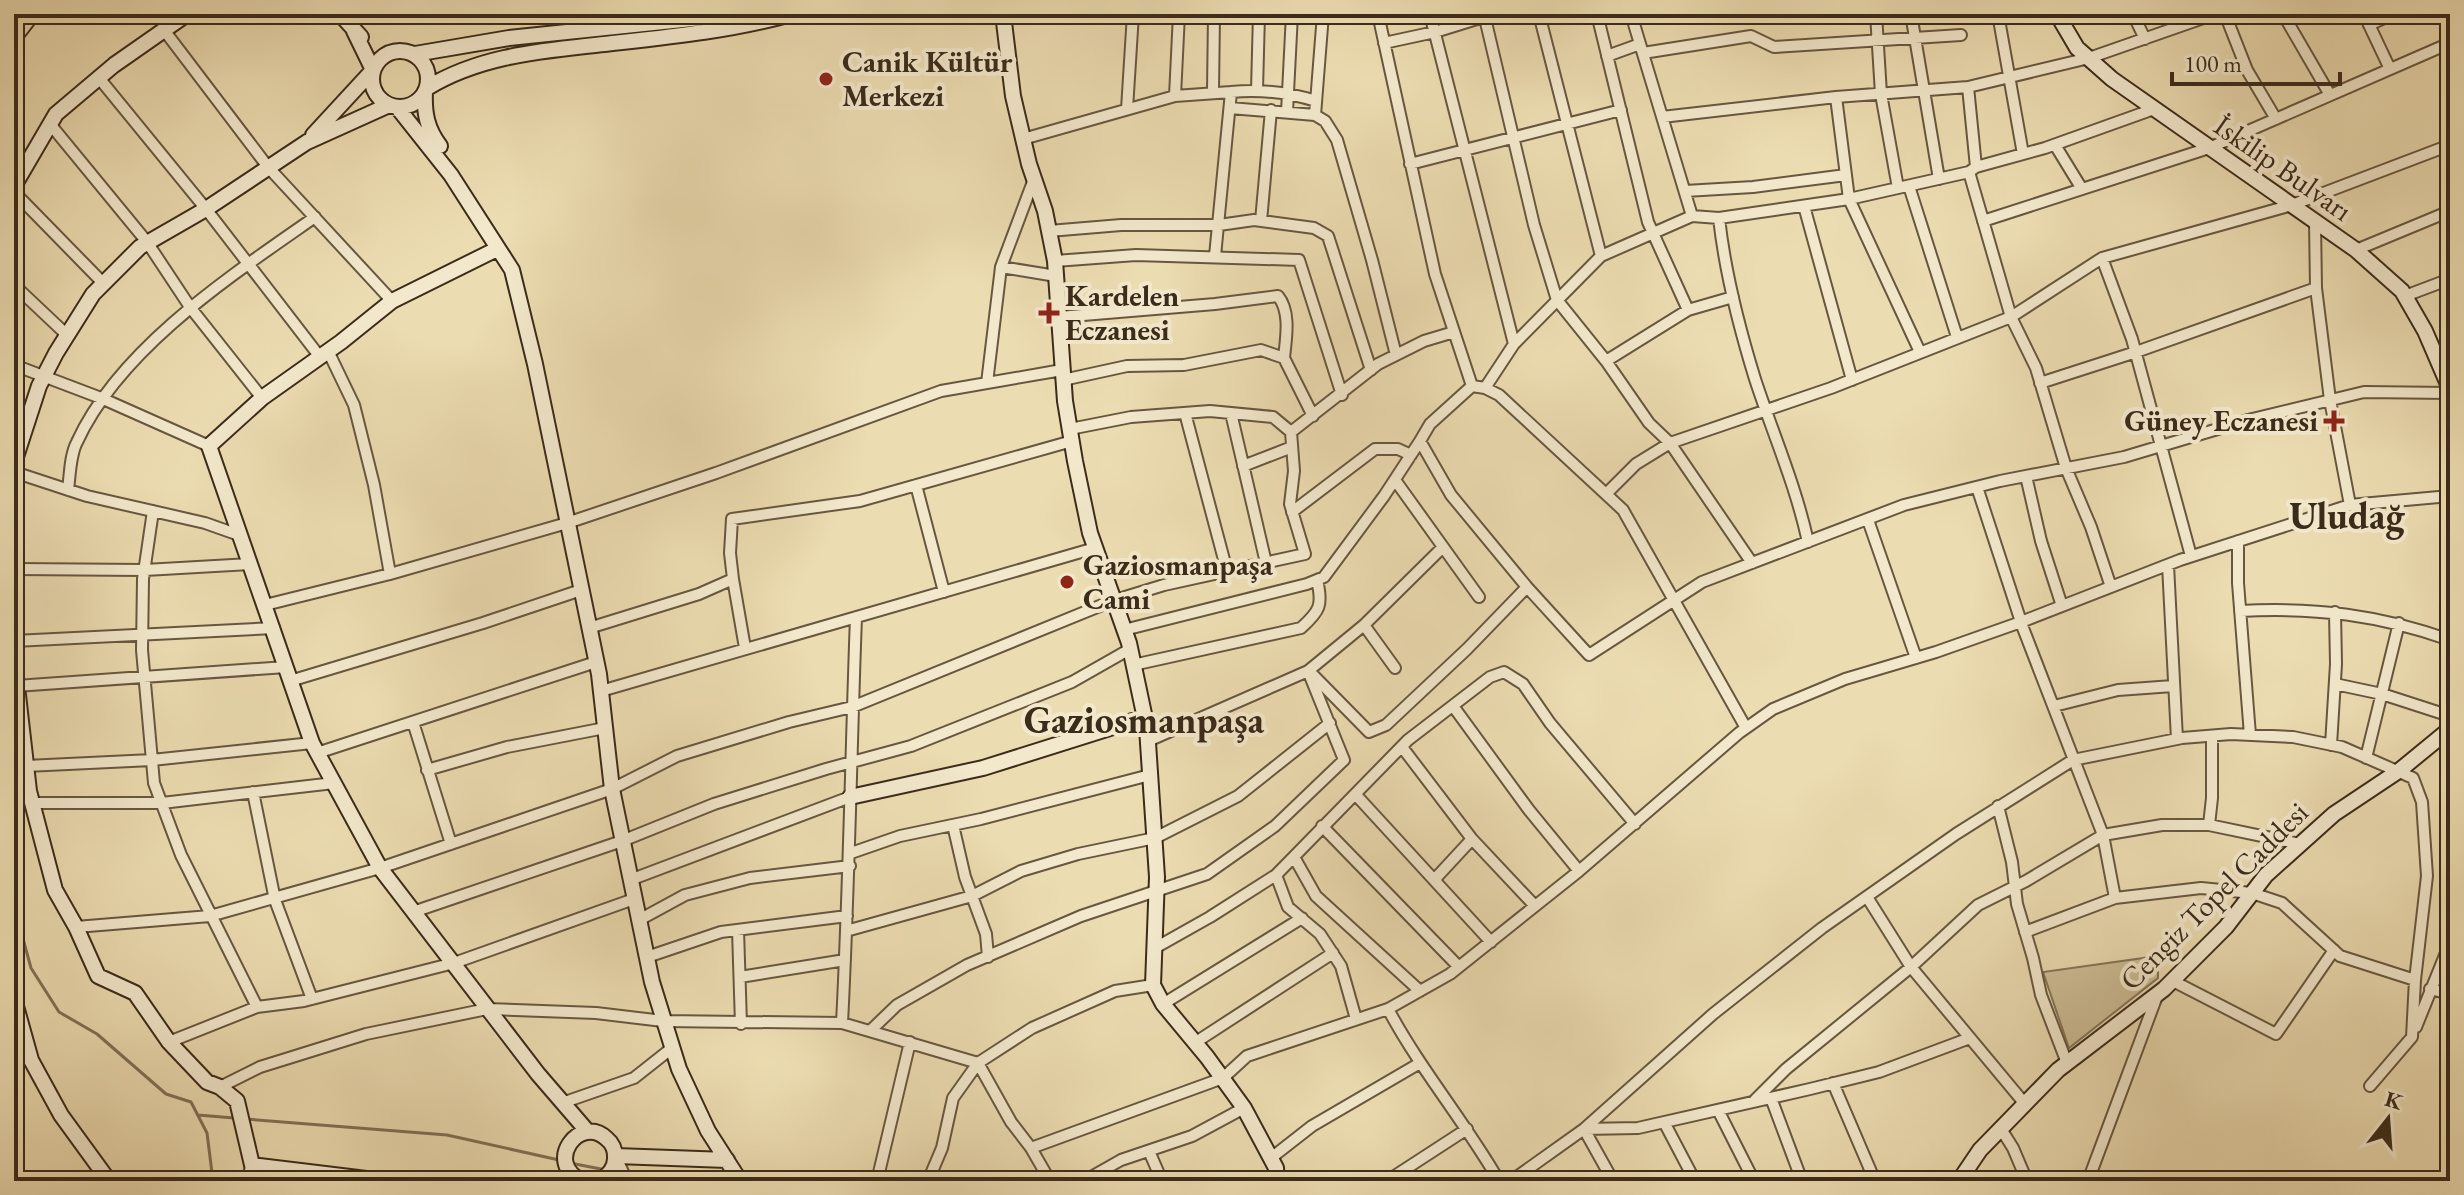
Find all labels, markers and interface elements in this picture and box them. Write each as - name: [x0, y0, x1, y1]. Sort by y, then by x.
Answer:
- scale bar: [2172, 36, 2340, 86]
- place label: Canik Kültür Merkezi: [842, 42, 1013, 115]
- text: 100 m: [2184, 48, 2242, 79]
- marker: Canik Kültür Merkezi: [817, 70, 835, 88]
- street label: İskilip Bulvarı: [2207, 106, 2360, 229]
- place label: Kardelen Eczanesi: [1065, 276, 1179, 349]
- marker: Kardelen Eczanesi: [1040, 304, 1058, 322]
- place label: Güney Eczanesi: [2124, 401, 2318, 440]
- marker: Güney Eczanesi: [2325, 412, 2343, 430]
- district label: Uludağ: [2289, 491, 2406, 540]
- place label: Gaziosmanpaşa Cami: [1083, 545, 1274, 618]
- marker: Gaziosmanpaşa Cami: [1058, 573, 1076, 591]
- district label: Gaziosmanpaşa: [1024, 695, 1265, 744]
- street label: Cengiz Topel Caddesi: [2111, 793, 2316, 998]
- north arrow: [2348, 1079, 2428, 1159]
- text: K: [2381, 1084, 2406, 1117]

